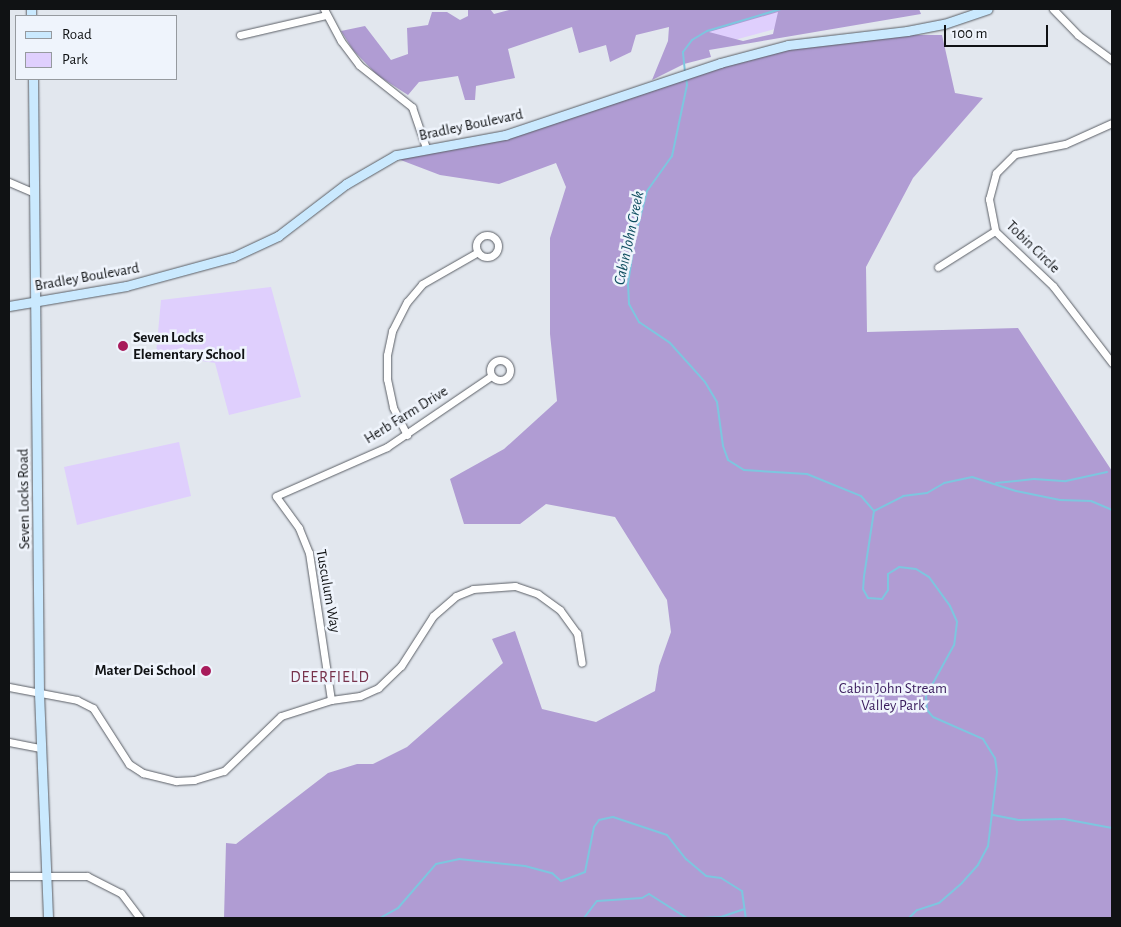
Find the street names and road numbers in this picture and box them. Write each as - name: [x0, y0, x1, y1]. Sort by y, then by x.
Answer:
- street label: Bradley Boulevard: [417, 105, 525, 145]
- street label: Tobin Circle: [1002, 217, 1064, 277]
- street label: Bradley Boulevard: [33, 259, 141, 295]
- street label: Herb Farm Drive: [361, 382, 451, 448]
- street label: Seven Locks Road: [14, 448, 34, 550]
- street label: Tusculum Way: [312, 548, 344, 634]

